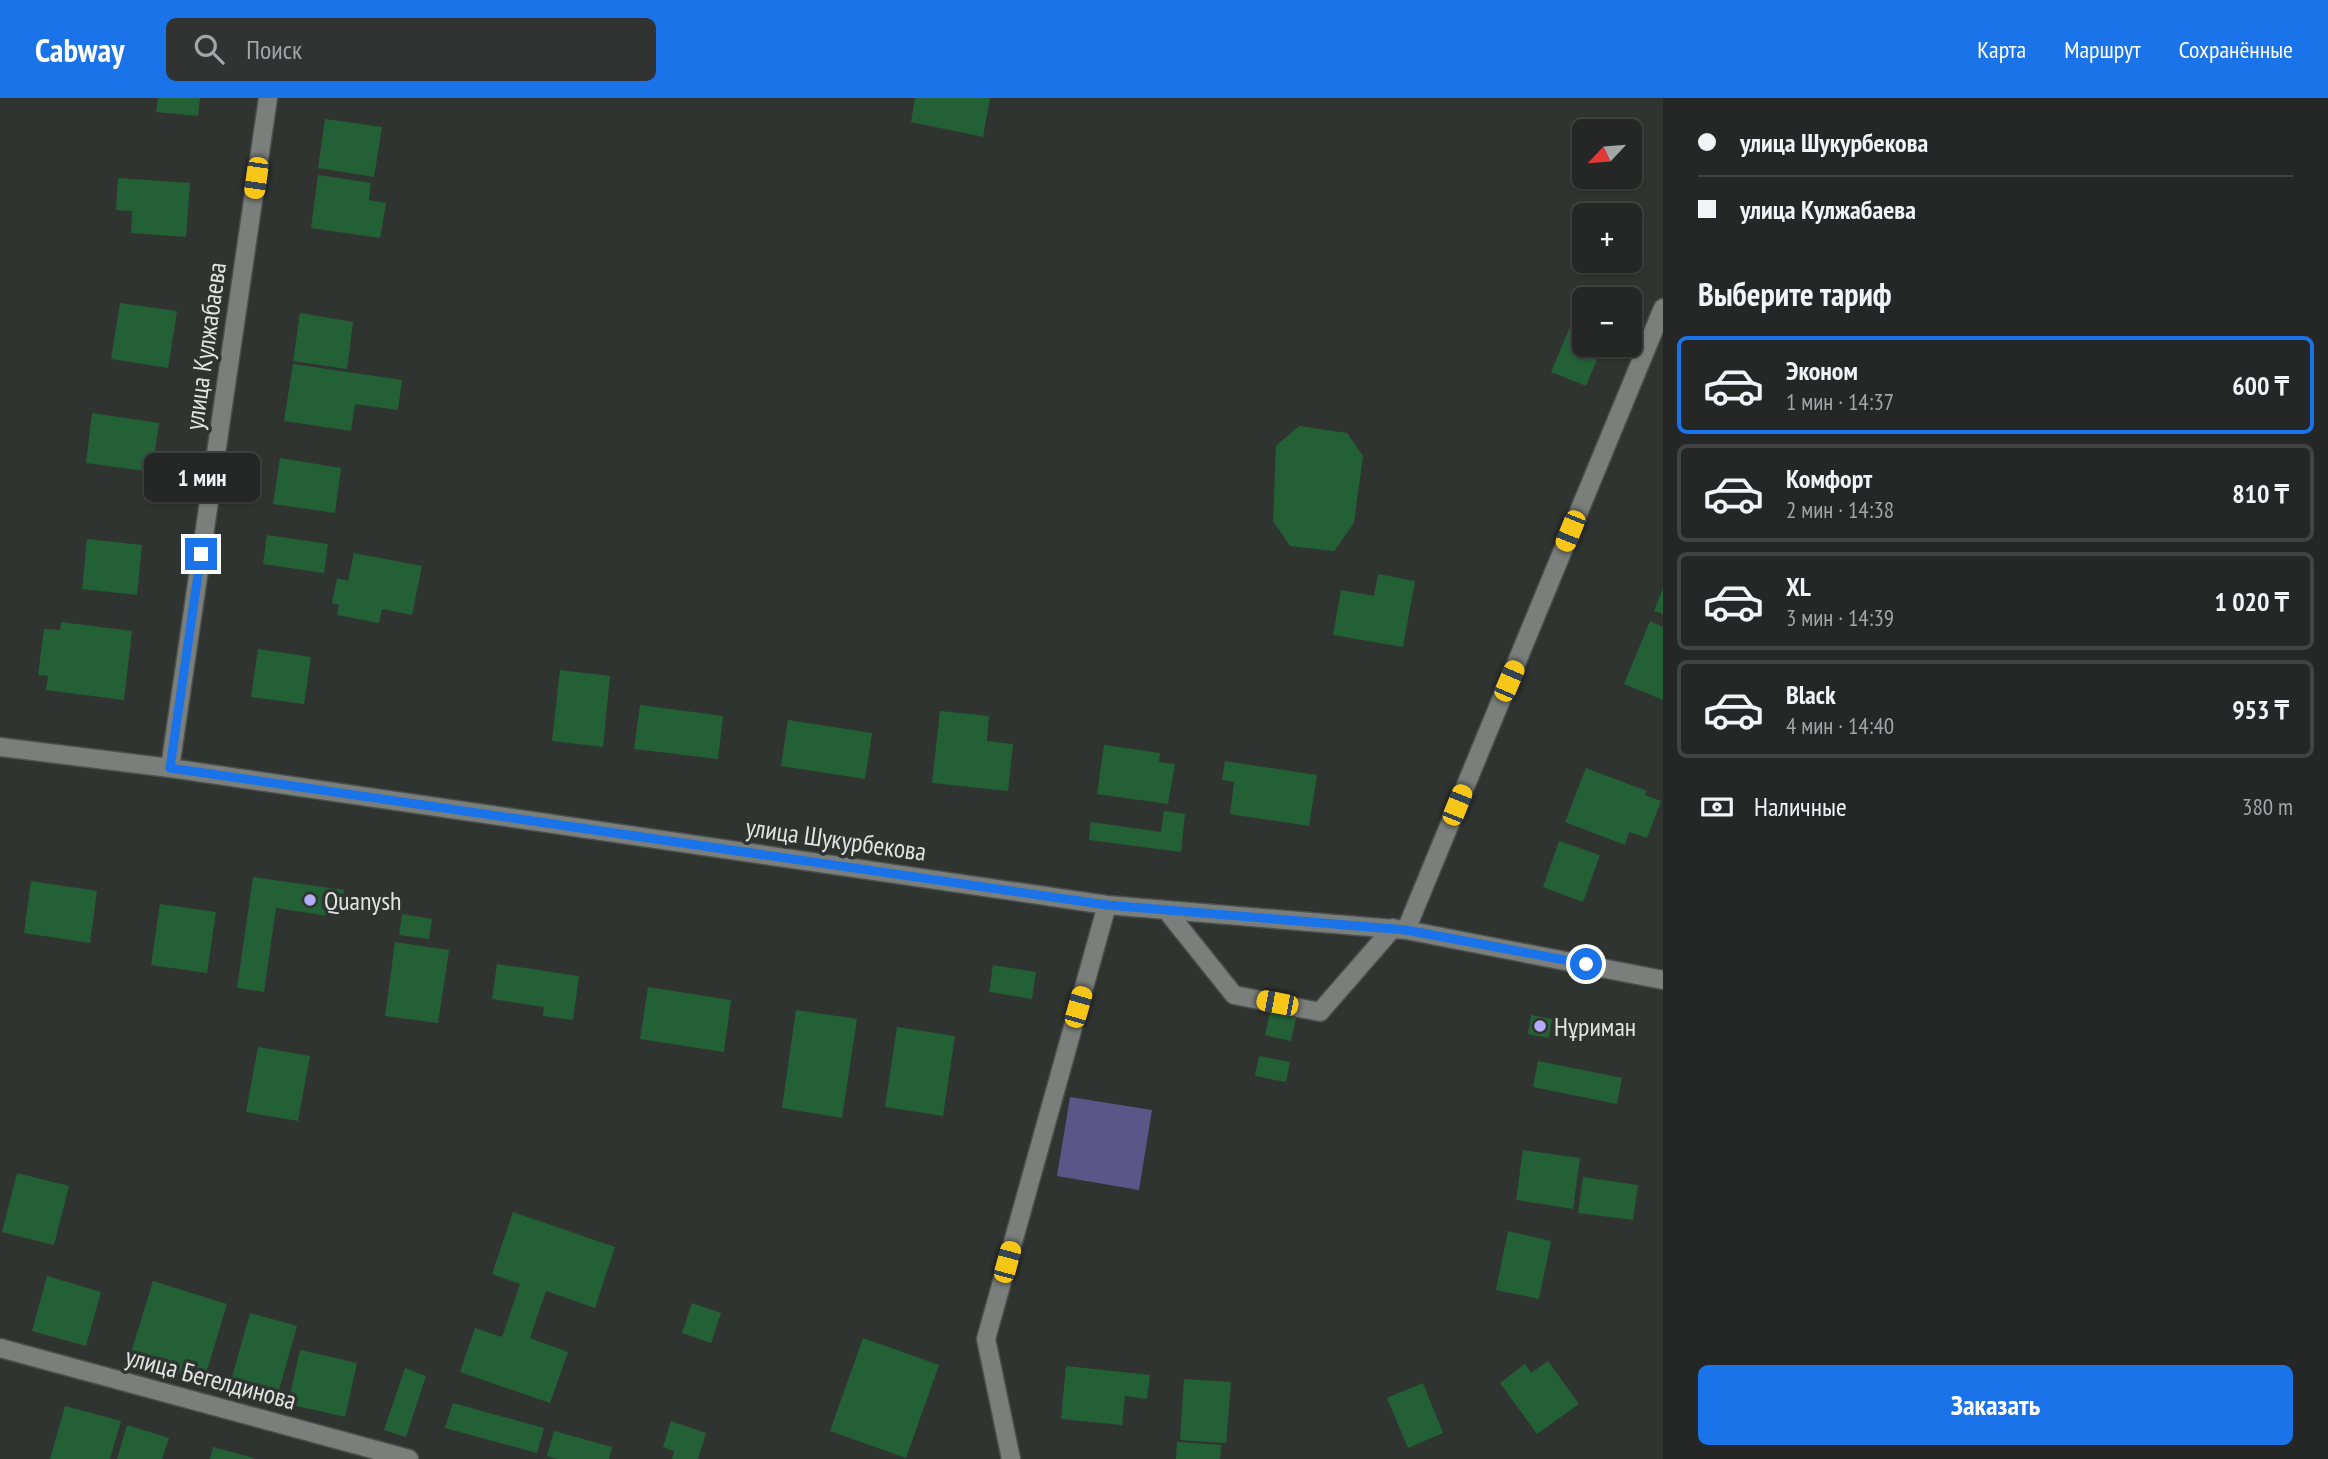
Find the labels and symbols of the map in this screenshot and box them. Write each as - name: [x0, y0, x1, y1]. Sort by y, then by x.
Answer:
- north arrow: [1572, 119, 1642, 189]
- car: [243, 156, 270, 200]
- street label: улица Кулжабаева: [177, 260, 233, 432]
- callout: 1 мин: [143, 452, 259, 502]
- car: [1553, 508, 1588, 554]
- route end: [185, 538, 217, 570]
- car: [1492, 658, 1527, 704]
- car: [1440, 782, 1475, 828]
- street label: улица Шукурбекова: [744, 810, 928, 868]
- place label: Quanysh: [324, 884, 401, 917]
- marker: Quanysh: [302, 892, 318, 908]
- route start: [1570, 948, 1602, 980]
- car: [1063, 984, 1094, 1030]
- car: [1255, 989, 1300, 1017]
- place label: Нұриман: [1554, 1010, 1636, 1043]
- marker: Нұриман: [1532, 1018, 1548, 1034]
- car: [992, 1239, 1023, 1285]
- street label: улица Бегелдинова: [122, 1339, 300, 1417]

